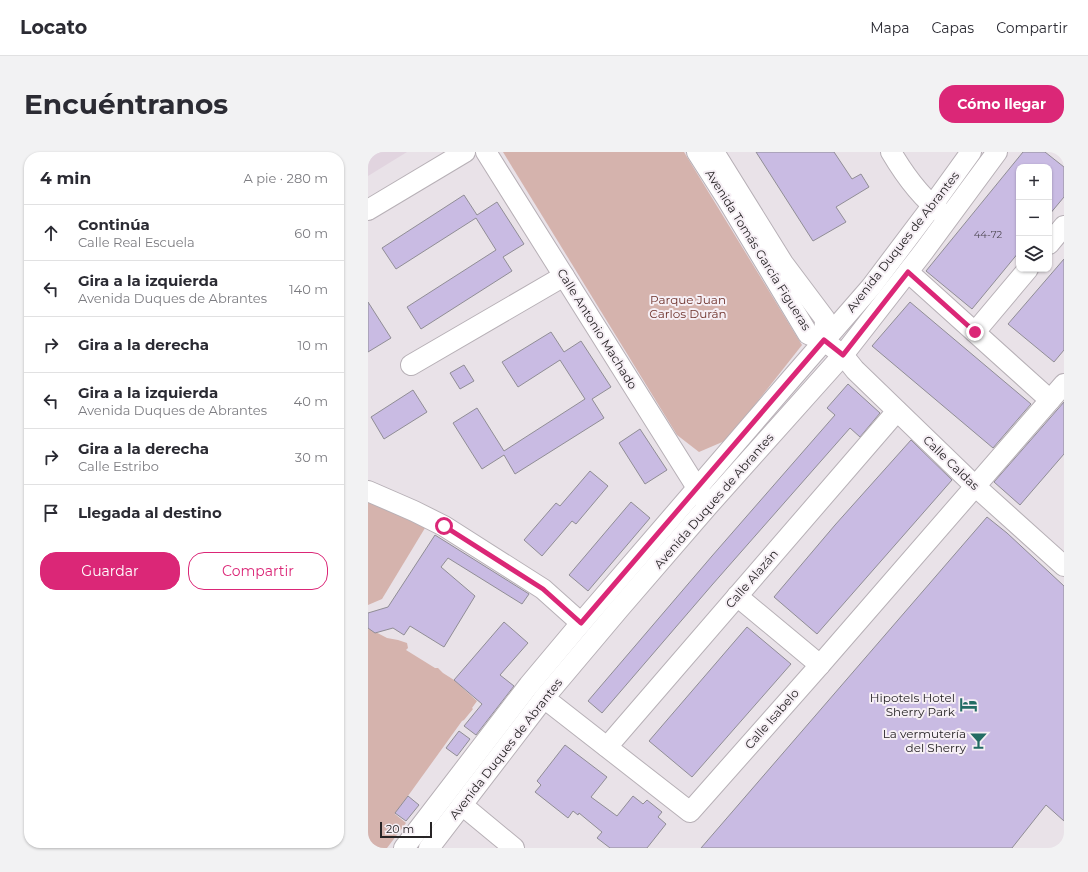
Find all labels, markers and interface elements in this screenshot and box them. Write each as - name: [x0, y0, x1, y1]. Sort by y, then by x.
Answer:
- text: Locato: [20, 16, 87, 39]
- text: Mapa: [870, 19, 910, 37]
- text: Capas: [932, 19, 974, 37]
- text: Compartir: [996, 19, 1068, 37]
- button: Cómo llegar: [939, 85, 1064, 123]
- text: Encuéntranos: [24, 87, 228, 121]
- map controls: [1016, 164, 1052, 272]
- button: +: [1016, 164, 1052, 200]
- street label: Avenida Tomás García Figueras: [703, 167, 814, 333]
- text: 4 min: [40, 168, 91, 188]
- street label: Avenida Duques de Abrantes: [843, 168, 962, 315]
- text: A pie · 280 m: [244, 170, 328, 186]
- button: −: [1016, 200, 1052, 236]
- text: Continúa: [78, 215, 150, 234]
- icon: ahead: [40, 222, 62, 244]
- text: 60 m: [294, 225, 328, 241]
- house number: 44-72: [974, 228, 1003, 241]
- text: Calle Real Escuela: [78, 234, 195, 250]
- button: layers: [1016, 236, 1052, 272]
- street label: Calle Antonio Machado: [554, 266, 641, 392]
- text: Gira a la izquierda: [78, 271, 218, 290]
- icon: left: [40, 278, 62, 300]
- text: 140 m: [289, 281, 328, 297]
- text: Avenida Duques de Abrantes: [78, 290, 267, 306]
- park label: Parque Juan Carlos Durán: [649, 292, 727, 321]
- route end: [966, 323, 984, 341]
- icon: right: [40, 334, 62, 356]
- text: Gira a la derecha: [78, 335, 209, 354]
- text: 10 m: [298, 337, 328, 353]
- text: Gira a la izquierda: [78, 383, 218, 402]
- icon: left: [40, 390, 62, 412]
- text: 40 m: [294, 393, 328, 409]
- text: Avenida Duques de Abrantes: [78, 402, 267, 418]
- street label: Avenida Duques de Abrantes: [651, 430, 777, 571]
- street label: Calle Caldas: [920, 432, 983, 493]
- text: Gira a la derecha: [78, 439, 209, 458]
- icon: right: [40, 446, 62, 468]
- text: 30 m: [295, 449, 328, 465]
- text: Calle Estribo: [78, 458, 159, 474]
- icon: arrive: [40, 502, 62, 524]
- text: Llegada al destino: [78, 503, 222, 522]
- route start: [435, 517, 453, 535]
- street label: Calle Alazán: [722, 546, 781, 611]
- button: Guardar: [40, 552, 180, 590]
- button: Compartir: [188, 552, 328, 590]
- street label: Avenida Duques de Abrantes: [446, 675, 565, 822]
- street label: Calle Isabelo: [741, 685, 802, 752]
- place label: Hipotels Hotel Sherry Park: [870, 690, 956, 719]
- hotel icon: Hipotels Hotel Sherry Park: [958, 695, 978, 715]
- place label: La vermutería del Sherry: [883, 726, 966, 755]
- bar icon: La vermutería del Sherry: [969, 731, 989, 751]
- scale bar: [380, 820, 432, 839]
- text: 20 m: [386, 822, 414, 836]

